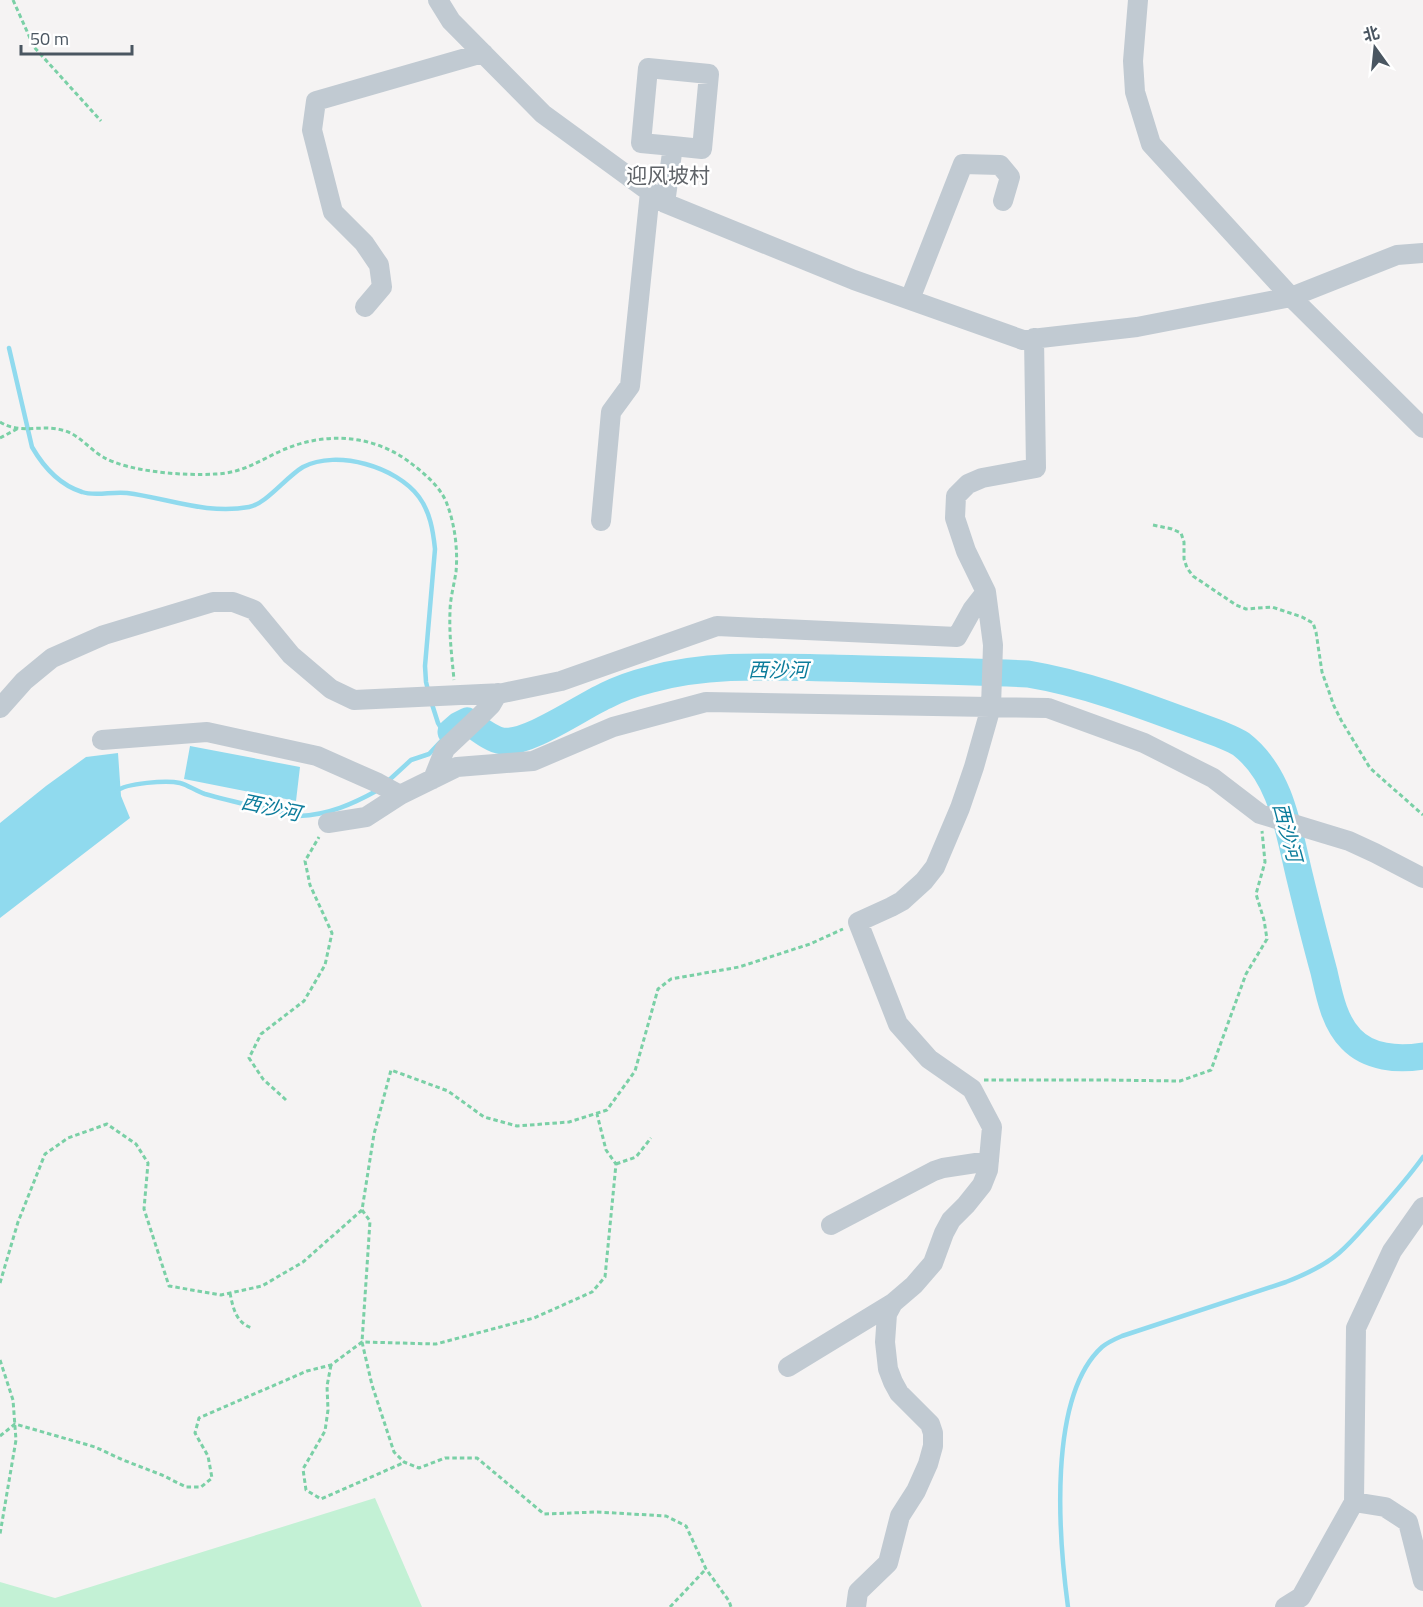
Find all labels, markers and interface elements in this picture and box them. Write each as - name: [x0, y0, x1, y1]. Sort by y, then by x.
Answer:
- scale bar: [21, 18, 132, 56]
- north arrow: [1345, 18, 1405, 78]
- text: 北: [1360, 20, 1382, 47]
- text: 50 m: [30, 25, 69, 52]
- district label: 迎风坡村: [626, 159, 710, 191]
- water label: 西沙河: [748, 654, 812, 685]
- water label: 西沙河: [238, 786, 307, 829]
- water label: 西沙河: [1265, 799, 1312, 869]

